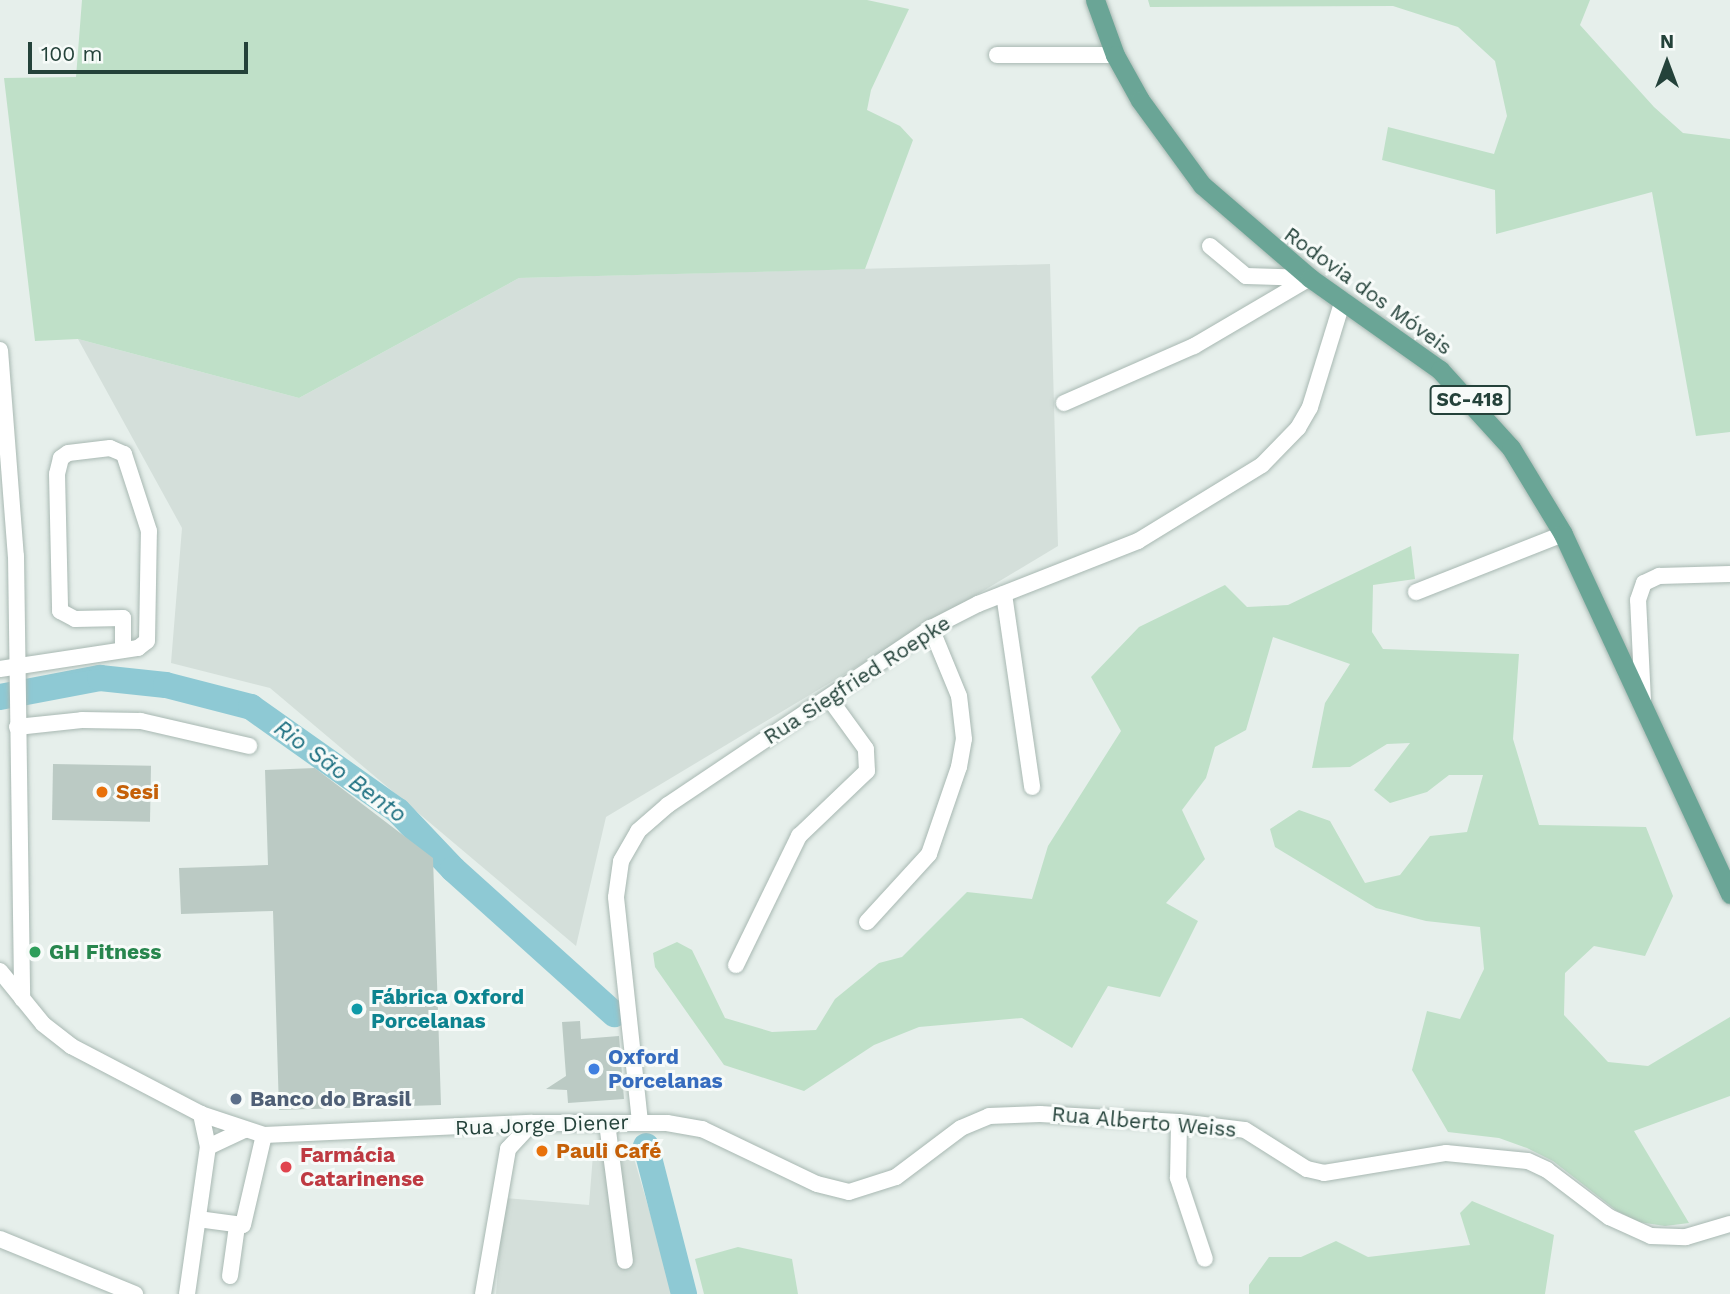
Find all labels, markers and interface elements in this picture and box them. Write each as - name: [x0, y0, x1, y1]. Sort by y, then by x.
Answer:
- scale bar: [32, 28, 252, 72]
- north arrow: [1632, 28, 1702, 98]
- text: N: [1660, 30, 1674, 53]
- text: 100 m: [41, 41, 103, 66]
- street label: Rodovia dos Móveis: [1279, 222, 1457, 360]
- road number: SC-418: [1428, 384, 1512, 416]
- street label: Rua Siegfried Roepke: [759, 610, 955, 750]
- water label: Rio São Bento: [268, 715, 412, 829]
- place label: Sesi: [116, 779, 159, 805]
- marker: Sesi: [94, 784, 110, 800]
- place label: GH Fitness: [49, 939, 161, 965]
- marker: GH Fitness: [27, 944, 43, 960]
- place label: Fábrica Oxford Porcelanas: [371, 984, 524, 1034]
- marker: Fábrica Oxford Porcelanas: [349, 1001, 365, 1017]
- place label: Oxford Porcelanas: [608, 1044, 723, 1094]
- marker: Oxford Porcelanas: [586, 1061, 602, 1077]
- place label: Banco do Brasil: [250, 1086, 411, 1112]
- marker: Banco do Brasil: [228, 1091, 244, 1107]
- street label: Rua Alberto Weiss: [1050, 1101, 1238, 1143]
- street label: Rua Jorge Diener: [454, 1109, 630, 1141]
- place label: Pauli Café: [556, 1138, 661, 1164]
- place label: Farmácia Catarinense: [300, 1142, 424, 1192]
- marker: Pauli Café: [534, 1143, 550, 1159]
- marker: Farmácia Catarinense: [278, 1159, 294, 1175]

